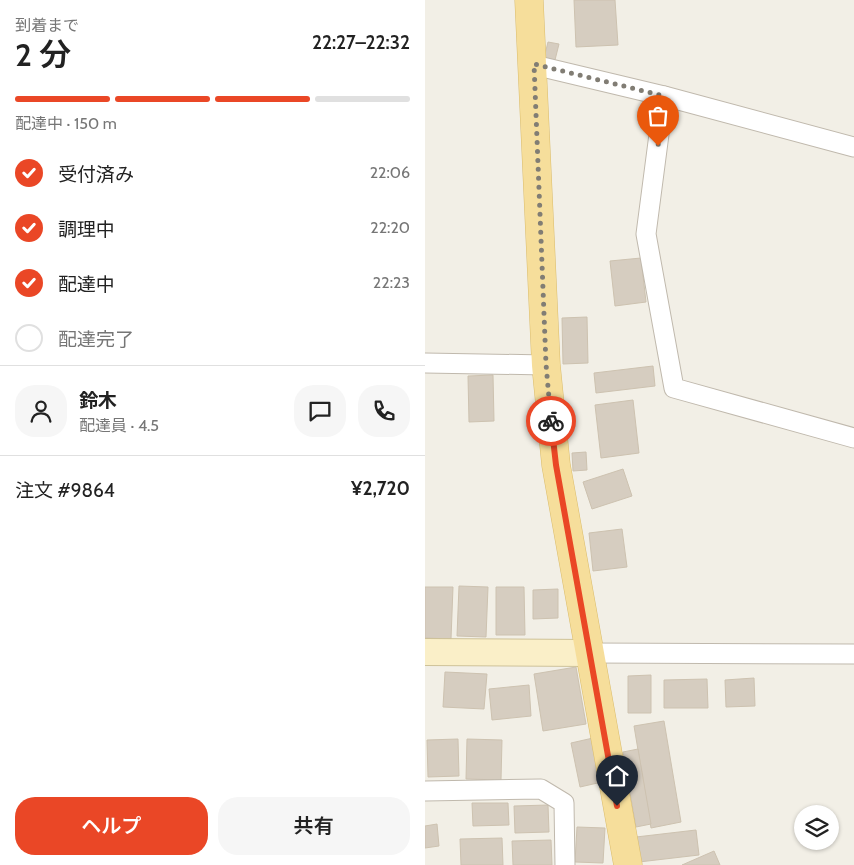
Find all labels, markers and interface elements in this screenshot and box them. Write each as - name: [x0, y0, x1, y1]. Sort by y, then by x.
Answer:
- text: 到着まで: [15, 16, 79, 35]
- text: 22:27–22:32: [312, 31, 410, 54]
- text: 2 分: [15, 35, 71, 74]
- pin: [637, 95, 679, 146]
- icon: bag: [644, 102, 672, 130]
- text: 配達中 · 150 m: [15, 114, 117, 133]
- icon: check: [15, 159, 43, 187]
- text: 受付済み: [58, 163, 134, 186]
- text: 22:06: [370, 163, 410, 182]
- icon: check: [15, 214, 43, 242]
- text: 調理中: [58, 218, 115, 241]
- text: 22:20: [370, 218, 410, 237]
- icon: check: [15, 269, 43, 297]
- text: 配達中: [58, 273, 115, 296]
- text: 22:23: [373, 273, 410, 292]
- text: 配達完了: [58, 328, 134, 351]
- button: person: [15, 385, 67, 437]
- button: chat: [294, 385, 346, 437]
- button: phone: [358, 385, 410, 437]
- text: 鈴木: [79, 389, 117, 412]
- courier: [526, 396, 576, 446]
- icon: bike: [537, 407, 565, 435]
- text: 配達員 · 4.5: [79, 416, 159, 435]
- text: ¥2,720: [351, 477, 410, 500]
- text: 注文 #9864: [15, 479, 115, 502]
- pin: [596, 755, 638, 806]
- icon: home: [603, 762, 631, 790]
- button: ヘルプ: [15, 797, 208, 855]
- button: 共有: [218, 797, 410, 855]
- map controls: [794, 805, 839, 850]
- button: layers: [794, 805, 839, 850]

